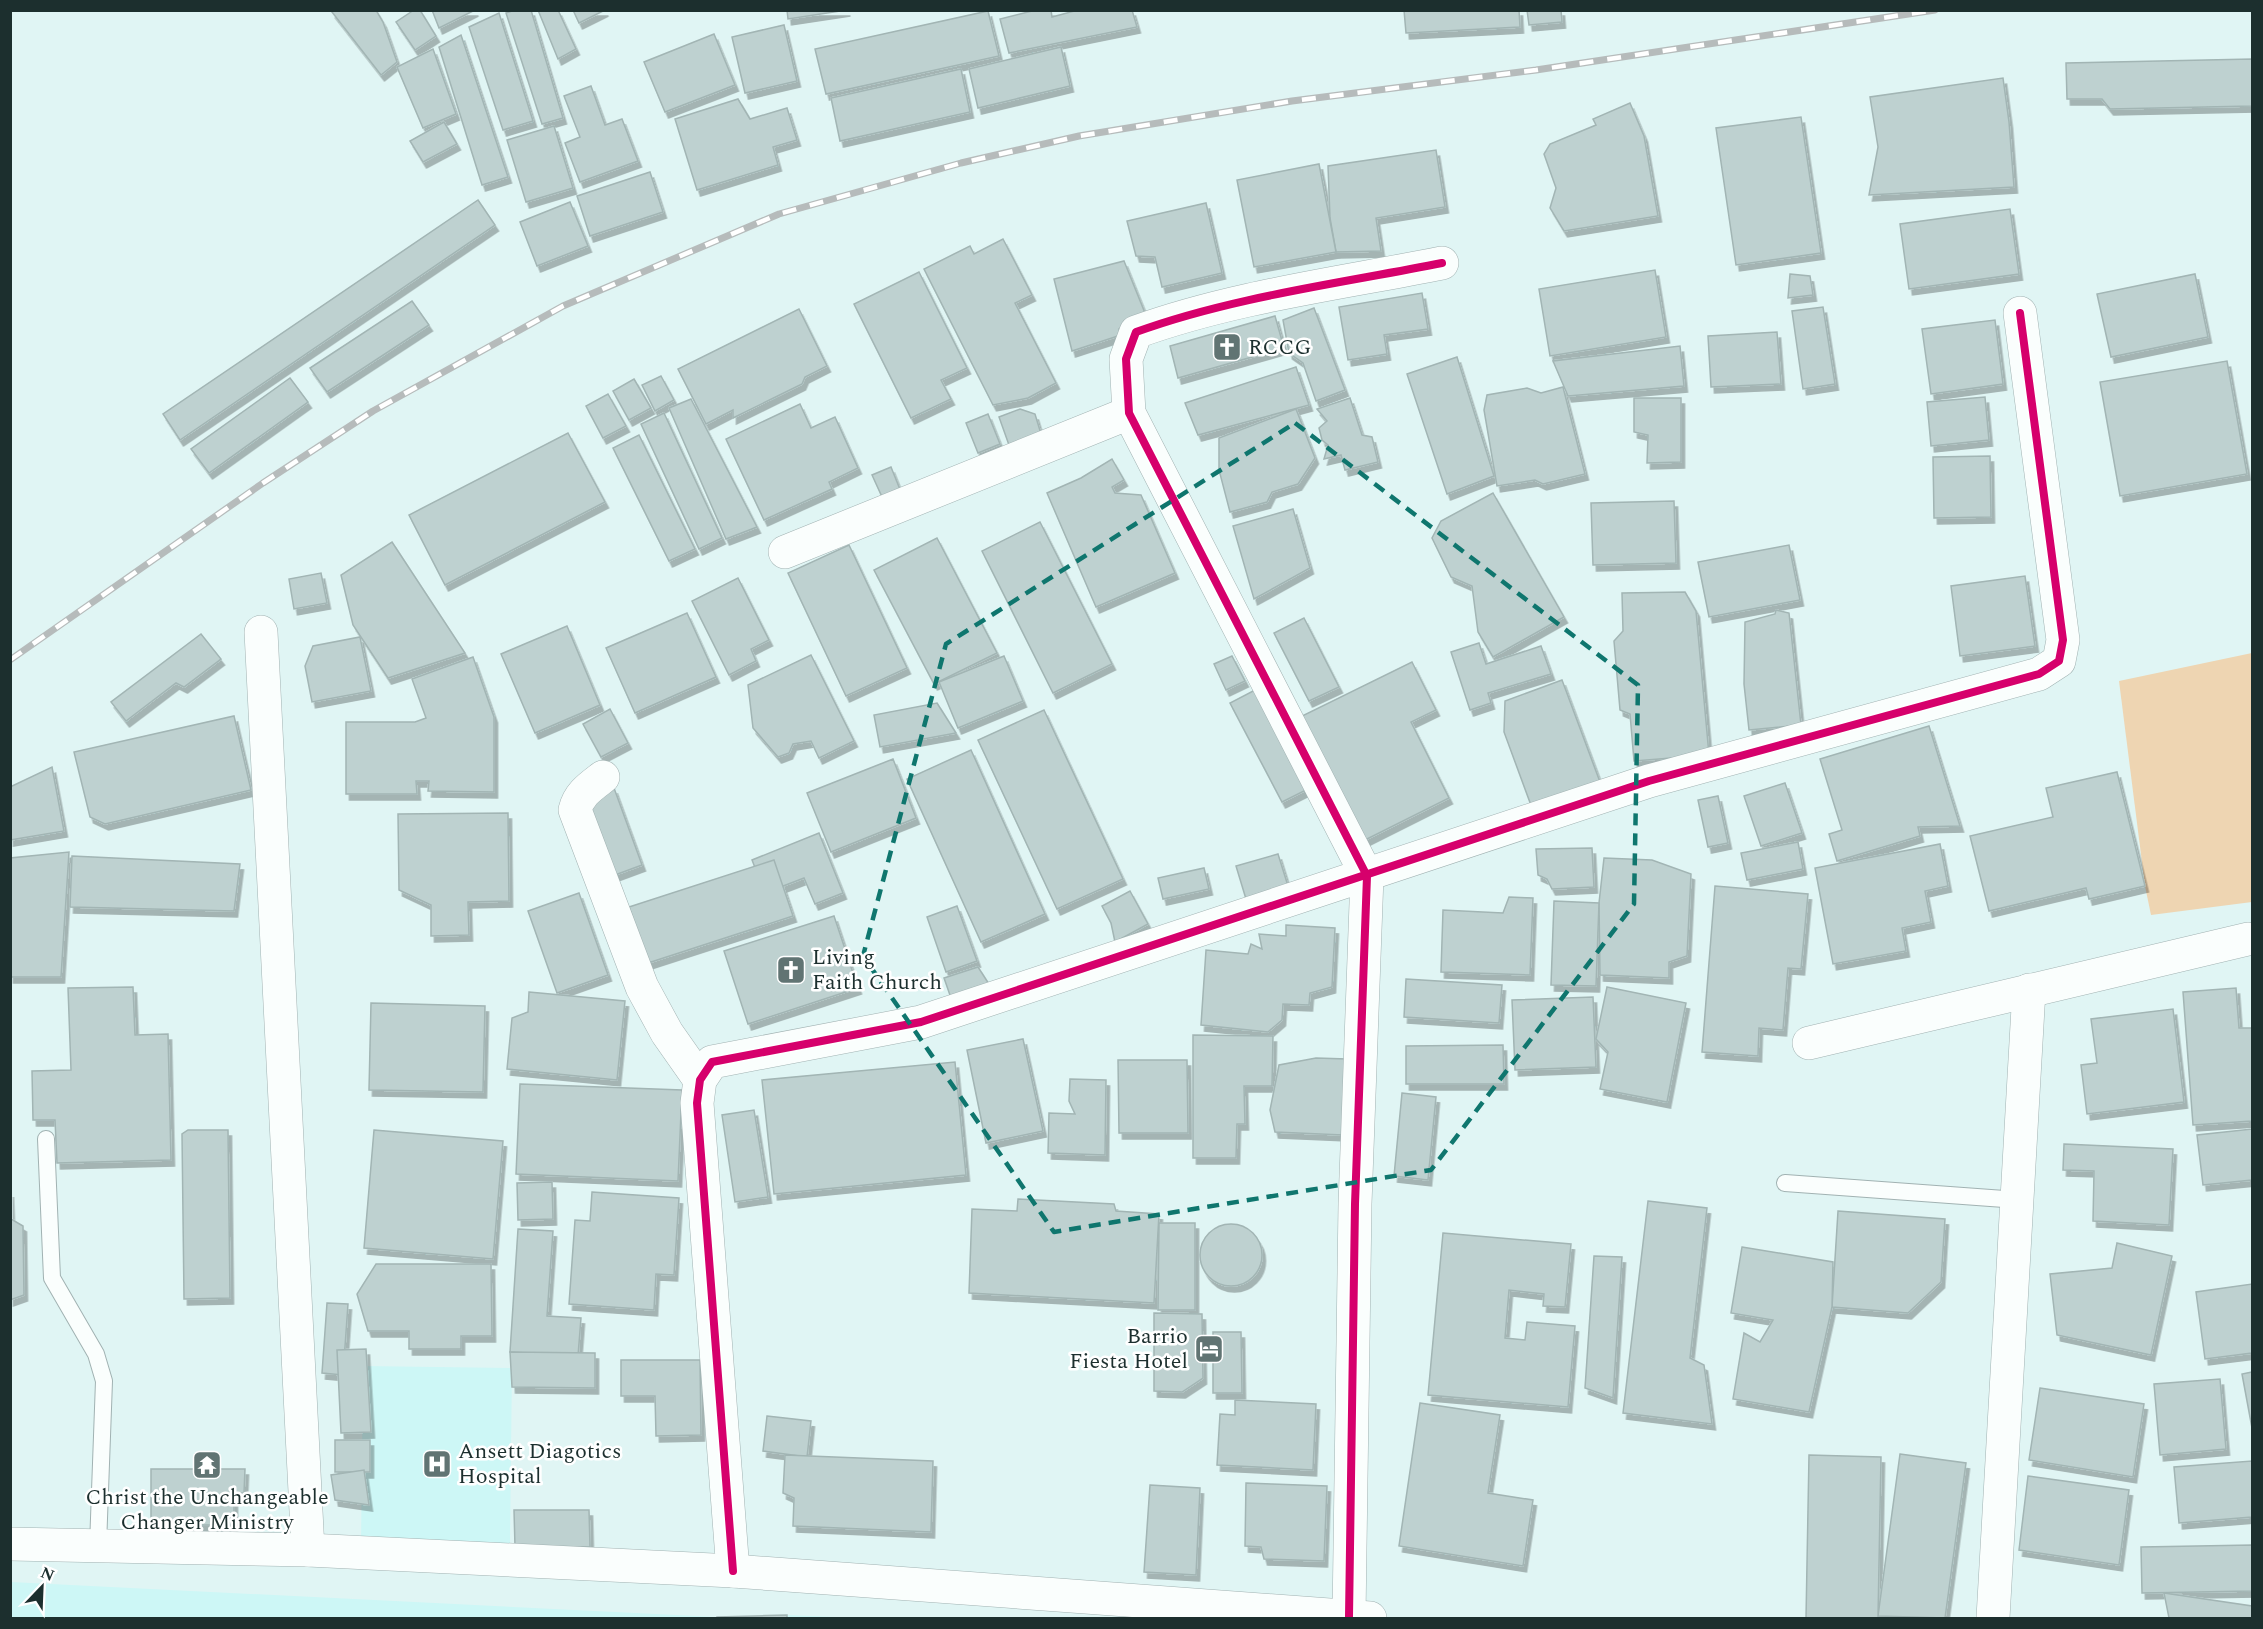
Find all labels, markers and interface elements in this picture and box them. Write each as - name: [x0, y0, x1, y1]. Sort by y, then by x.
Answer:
- church icon: RCCG: [1211, 331, 1243, 363]
- place label: RCCG: [1248, 331, 1311, 364]
- place label: Living Faith Church: [812, 941, 942, 999]
- church icon: Living Faith Church: [775, 954, 807, 986]
- place label: Barrio Fiesta Hotel: [1069, 1320, 1188, 1378]
- hotel icon: Barrio Fiesta Hotel: [1193, 1333, 1225, 1365]
- place label: Ansett Diagotics Hospital: [458, 1435, 622, 1493]
- hospital icon: Ansett Diagotics Hospital: [421, 1448, 453, 1480]
- temple icon: Christ the Unchangeable Changer Ministry: [191, 1449, 223, 1481]
- place label: Christ the Unchangeable Changer Ministry: [85, 1481, 329, 1539]
- north arrow: [12, 1557, 72, 1617]
- text: N: [37, 1561, 58, 1588]

